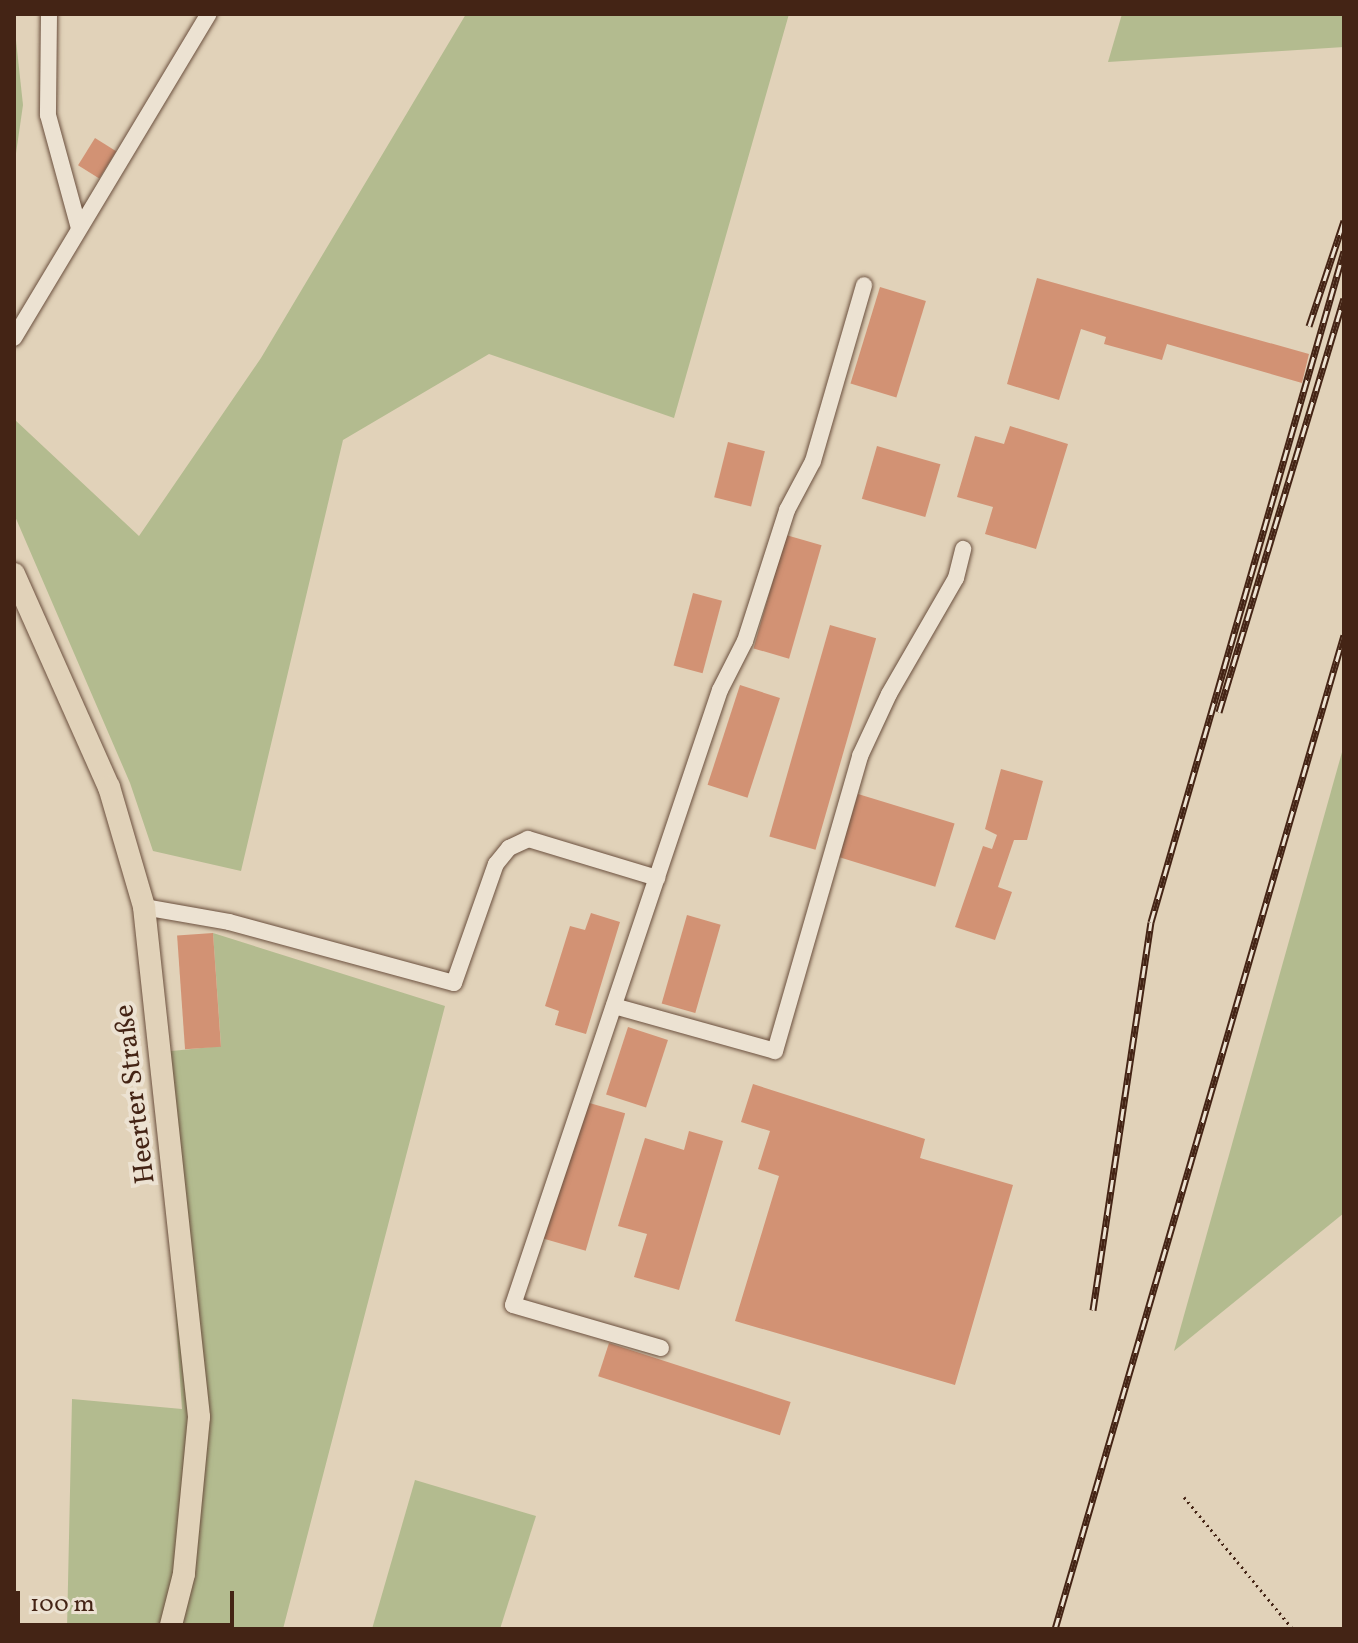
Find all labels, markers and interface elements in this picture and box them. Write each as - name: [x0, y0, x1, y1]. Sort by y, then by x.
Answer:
- street label: Heerter Straße: [108, 1002, 164, 1186]
- scale bar: [20, 1575, 238, 1625]
- text: 100 m: [30, 1588, 95, 1622]

